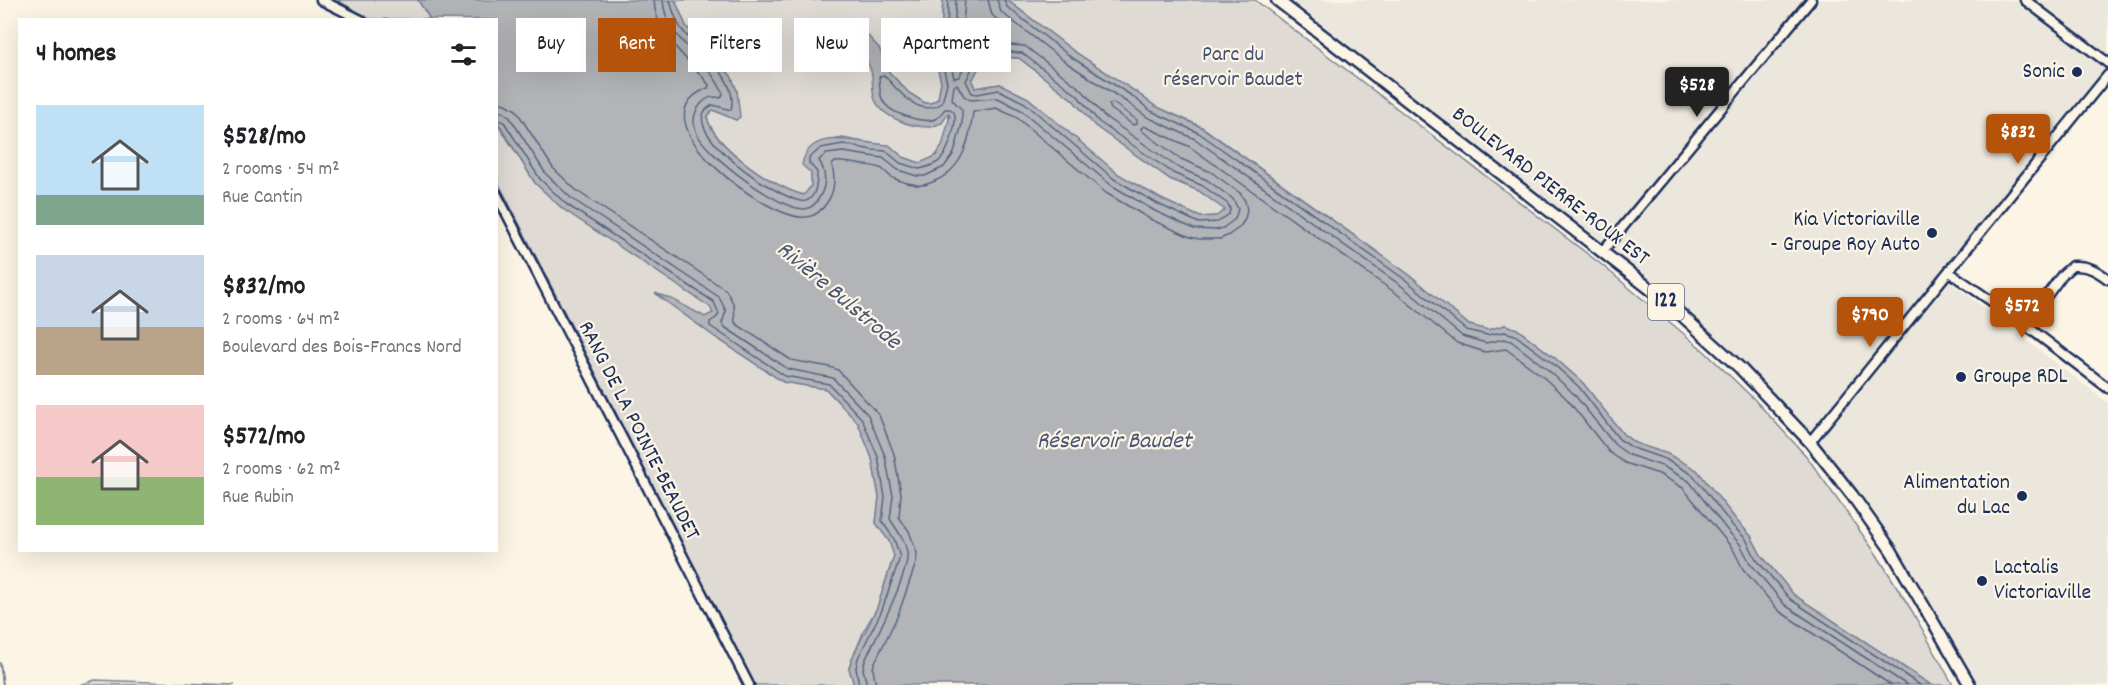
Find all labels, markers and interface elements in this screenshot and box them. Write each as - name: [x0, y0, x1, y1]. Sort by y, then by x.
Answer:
- chip: Buy: [516, 18, 586, 72]
- chip: Rent: [598, 18, 676, 72]
- chip: Filters: [688, 18, 782, 72]
- chip: New: [794, 18, 869, 72]
- chip: Apartment: [881, 18, 1011, 72]
- text: 4 homes: [36, 36, 116, 73]
- icon: filters: [447, 38, 480, 71]
- park label: Parc du réservoir Baudet: [1163, 40, 1303, 96]
- place label: Sonic: [2022, 57, 2065, 88]
- marker: Sonic: [2070, 65, 2084, 79]
- pin: $528: [1661, 67, 1733, 118]
- text: $528: [1679, 72, 1715, 100]
- street label: BOULEVARD PIERRE-ROUX EST: [1445, 100, 1656, 274]
- pin: $832: [1982, 114, 2054, 165]
- text: $528/mo: [222, 119, 306, 156]
- text: $832: [2000, 119, 2036, 147]
- icon: home: [84, 129, 156, 201]
- text: 2 rooms · 54 m²: [222, 156, 340, 184]
- text: Rue Cantin: [222, 184, 303, 212]
- place label: Kia Victoriaville - Groupe Roy Auto: [1770, 205, 1920, 261]
- marker: Kia Victoriaville - Groupe Roy Auto: [1925, 226, 1939, 240]
- water label: Rivière Bulstrode: [768, 234, 909, 359]
- text: $832/mo: [222, 269, 305, 306]
- icon: home: [84, 279, 156, 351]
- road number: 122: [1648, 284, 1684, 320]
- pin: $572: [1986, 288, 2058, 339]
- text: $572: [2004, 293, 2040, 321]
- pin: $790: [1834, 297, 1906, 348]
- text: $790: [1851, 302, 1889, 330]
- text: 2 rooms · 64 m²: [222, 306, 340, 334]
- street label: RANG DE LA POINTE-BEAUDET: [569, 316, 707, 546]
- text: Boulevard des Bois-Francs Nord: [222, 334, 462, 362]
- place label: Groupe RDL: [1973, 362, 2067, 393]
- marker: Groupe RDL: [1954, 370, 1968, 384]
- text: $572/mo: [222, 419, 305, 456]
- water label: Réservoir Baudet: [1037, 425, 1194, 459]
- icon: home: [84, 429, 156, 501]
- text: 2 rooms · 62 m²: [222, 456, 341, 484]
- place label: Alimentation du Lac: [1903, 468, 2010, 524]
- text: Rue Rubin: [222, 484, 294, 512]
- marker: Alimentation du Lac: [2015, 489, 2029, 503]
- place label: Lactalis Victoriaville: [1994, 553, 2091, 609]
- marker: Lactalis Victoriaville: [1975, 574, 1989, 588]

